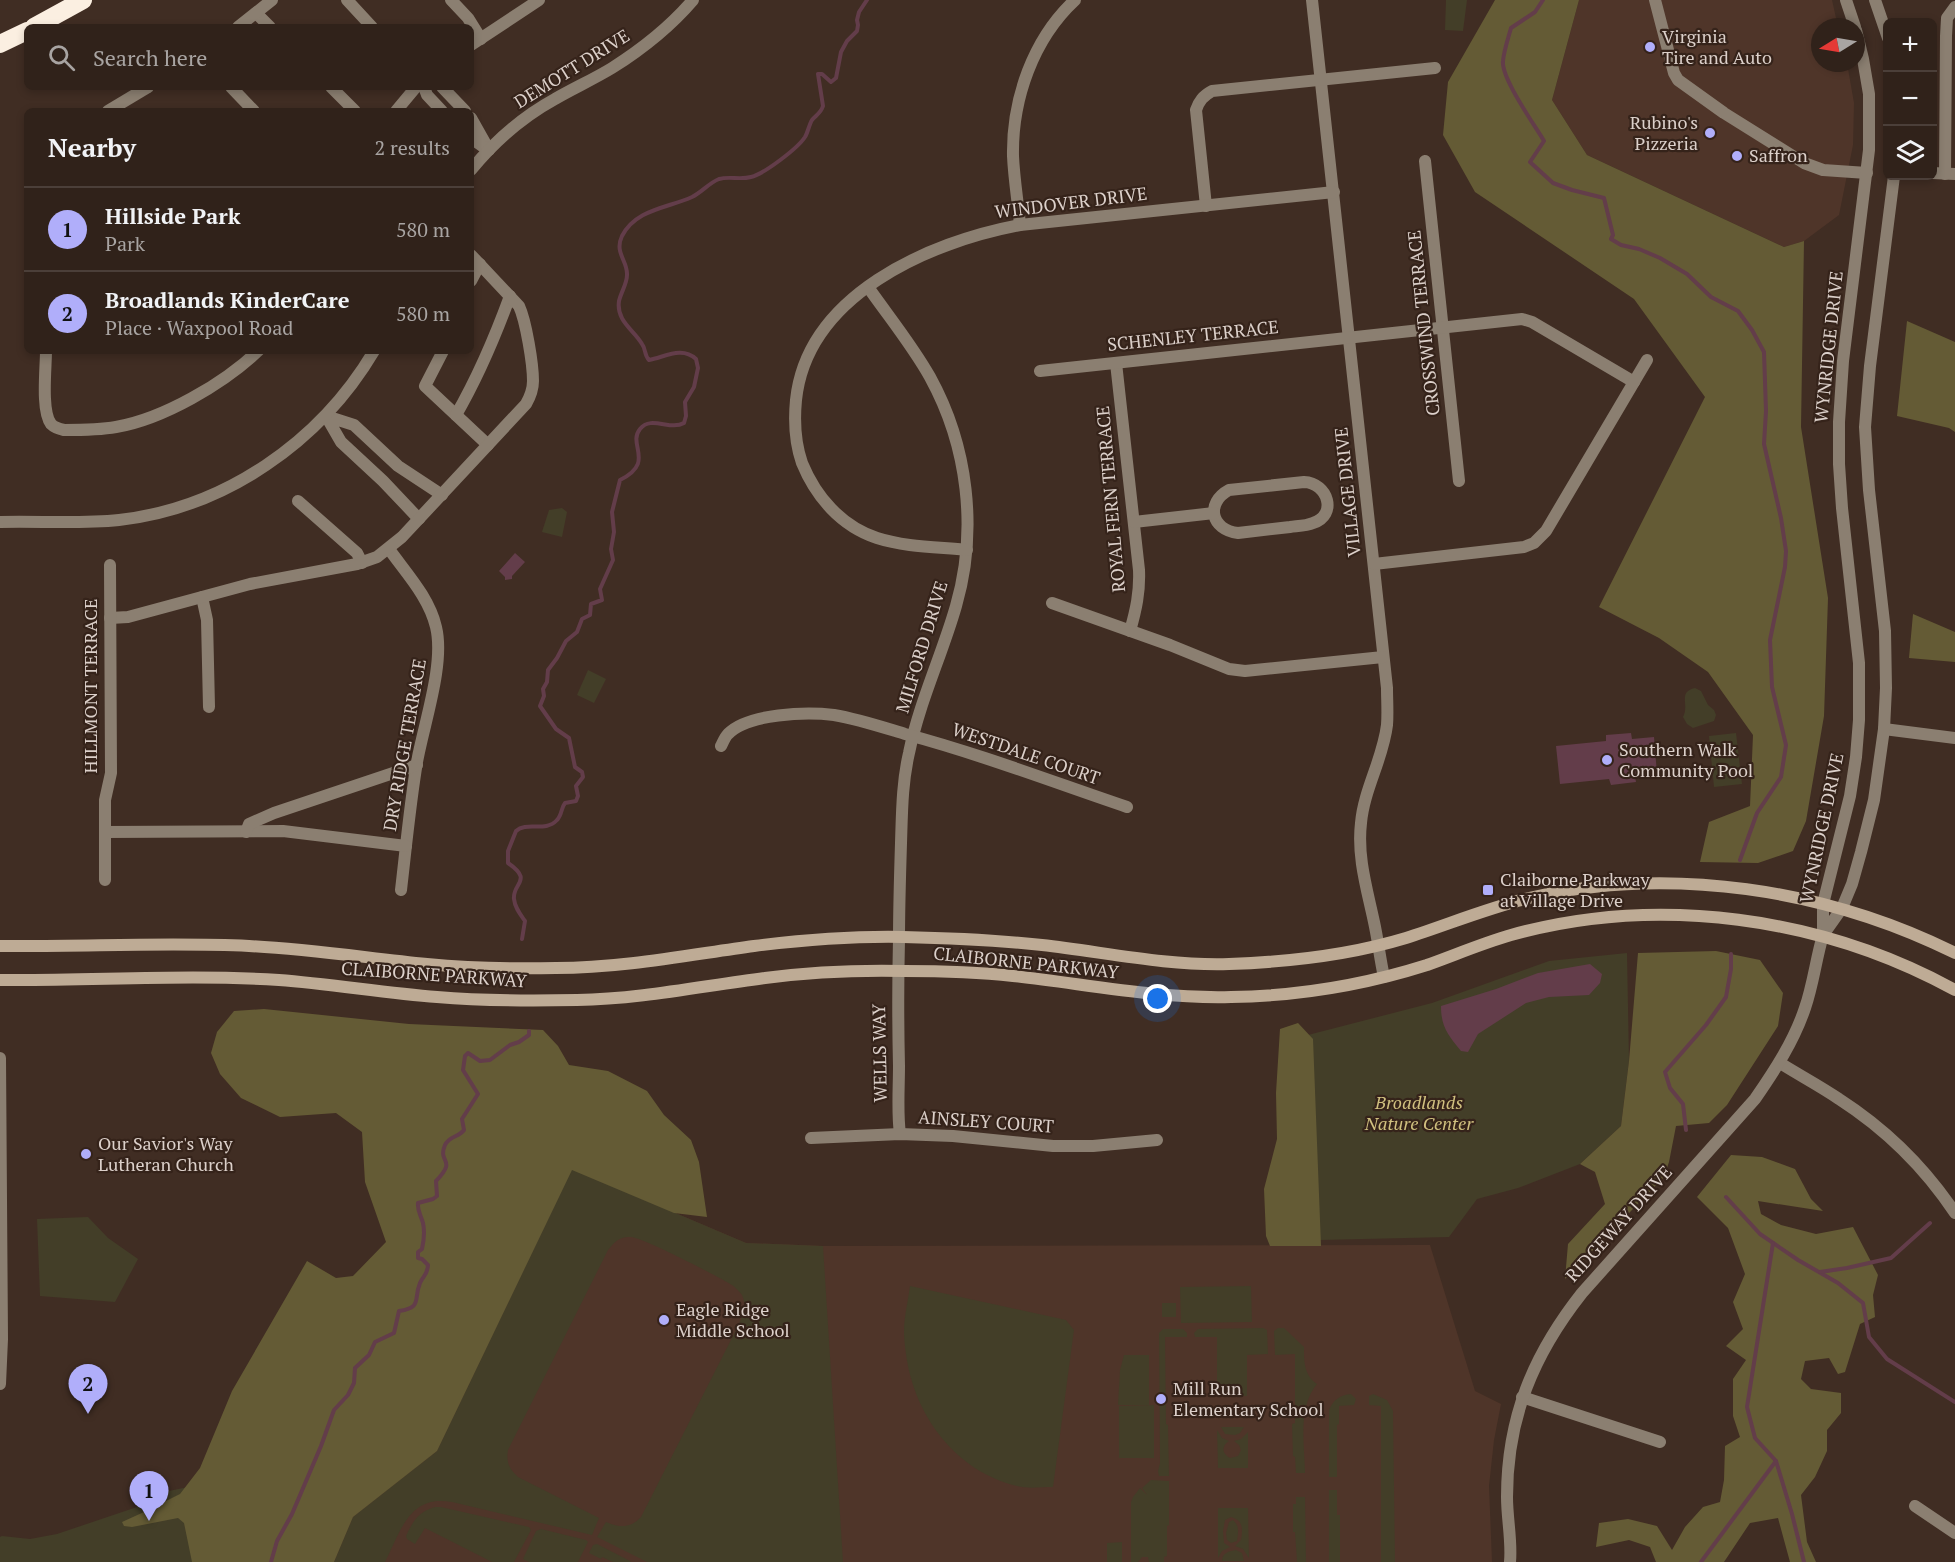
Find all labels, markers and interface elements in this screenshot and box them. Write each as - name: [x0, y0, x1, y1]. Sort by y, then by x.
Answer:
- north arrow: [1811, 18, 1865, 72]
- map controls: [1883, 18, 1937, 180]
- button: +: [1883, 18, 1937, 72]
- street label: DEMOTT DRIVE: [509, 23, 634, 113]
- search box: [24, 24, 474, 90]
- place label: Virginia Tire and Auto: [1662, 24, 1772, 69]
- marker: Virginia Tire and Auto: [1643, 40, 1657, 54]
- icon: search: [45, 41, 78, 74]
- text: Search here: [93, 43, 207, 72]
- button: −: [1883, 72, 1937, 126]
- place label: Rubino's Pizzeria: [1630, 110, 1698, 155]
- marker: Rubino's Pizzeria: [1703, 126, 1717, 140]
- button: layers: [1883, 126, 1937, 180]
- text: Nearby: [48, 130, 136, 164]
- text: 2 results: [375, 134, 450, 161]
- place label: Saffron: [1749, 143, 1808, 167]
- marker: Saffron: [1730, 149, 1744, 163]
- street label: WINDOVER DRIVE: [993, 181, 1149, 223]
- text: Hillside Park: [105, 201, 241, 230]
- text: 1: [62, 216, 73, 243]
- text: 580 m: [396, 216, 450, 243]
- street label: CROSSWIND TERRACE: [1401, 229, 1445, 417]
- text: Park: [105, 230, 145, 257]
- street label: WYNRIDGE DRIVE: [1808, 270, 1848, 424]
- text: Broadlands KinderCare: [105, 285, 350, 314]
- text: 2: [62, 300, 73, 327]
- text: 580 m: [396, 300, 450, 327]
- text: Place · Waxpool Road: [105, 314, 293, 341]
- street label: SCHENLEY TERRACE: [1106, 314, 1280, 356]
- street label: ROYAL FERN TERRACE: [1090, 405, 1130, 593]
- street label: VILLAGE DRIVE: [1328, 426, 1366, 558]
- street label: MILFORD DRIVE: [890, 578, 953, 716]
- street label: HILLMONT TERRACE: [78, 599, 102, 773]
- street label: DRY RIDGE TERRACE: [377, 657, 431, 833]
- street label: WESTDALE COURT: [949, 716, 1104, 790]
- place label: Southern Walk Community Pool: [1619, 737, 1753, 782]
- street label: WYNRIDGE DRIVE: [1793, 751, 1849, 905]
- marker: Southern Walk Community Pool: [1600, 753, 1614, 767]
- place label: Claiborne Parkway at Village Drive: [1500, 867, 1650, 912]
- marker: Claiborne Parkway at Village Drive: [1481, 883, 1495, 897]
- street label: CLAIBORNE PARKWAY: [932, 940, 1120, 984]
- street label: CLAIBORNE PARKWAY: [340, 956, 528, 992]
- your location: [1143, 984, 1172, 1013]
- street label: WELLS WAY: [866, 1003, 892, 1102]
- park label: Broadlands Nature Center: [1364, 1090, 1474, 1135]
- street label: AINSLEY COURT: [917, 1104, 1055, 1138]
- place label: Our Savior's Way Lutheran Church: [98, 1131, 234, 1176]
- marker: Our Savior's Way Lutheran Church: [79, 1147, 93, 1161]
- street label: RIDGEWAY DRIVE: [1560, 1160, 1677, 1287]
- place label: Eagle Ridge Middle School: [676, 1297, 790, 1342]
- marker: Eagle Ridge Middle School: [657, 1313, 671, 1327]
- pin: 2: [68, 1364, 107, 1414]
- place label: Mill Run Elementary School: [1173, 1376, 1324, 1421]
- marker: Mill Run Elementary School: [1154, 1392, 1168, 1406]
- pin: 1: [130, 1472, 168, 1521]

